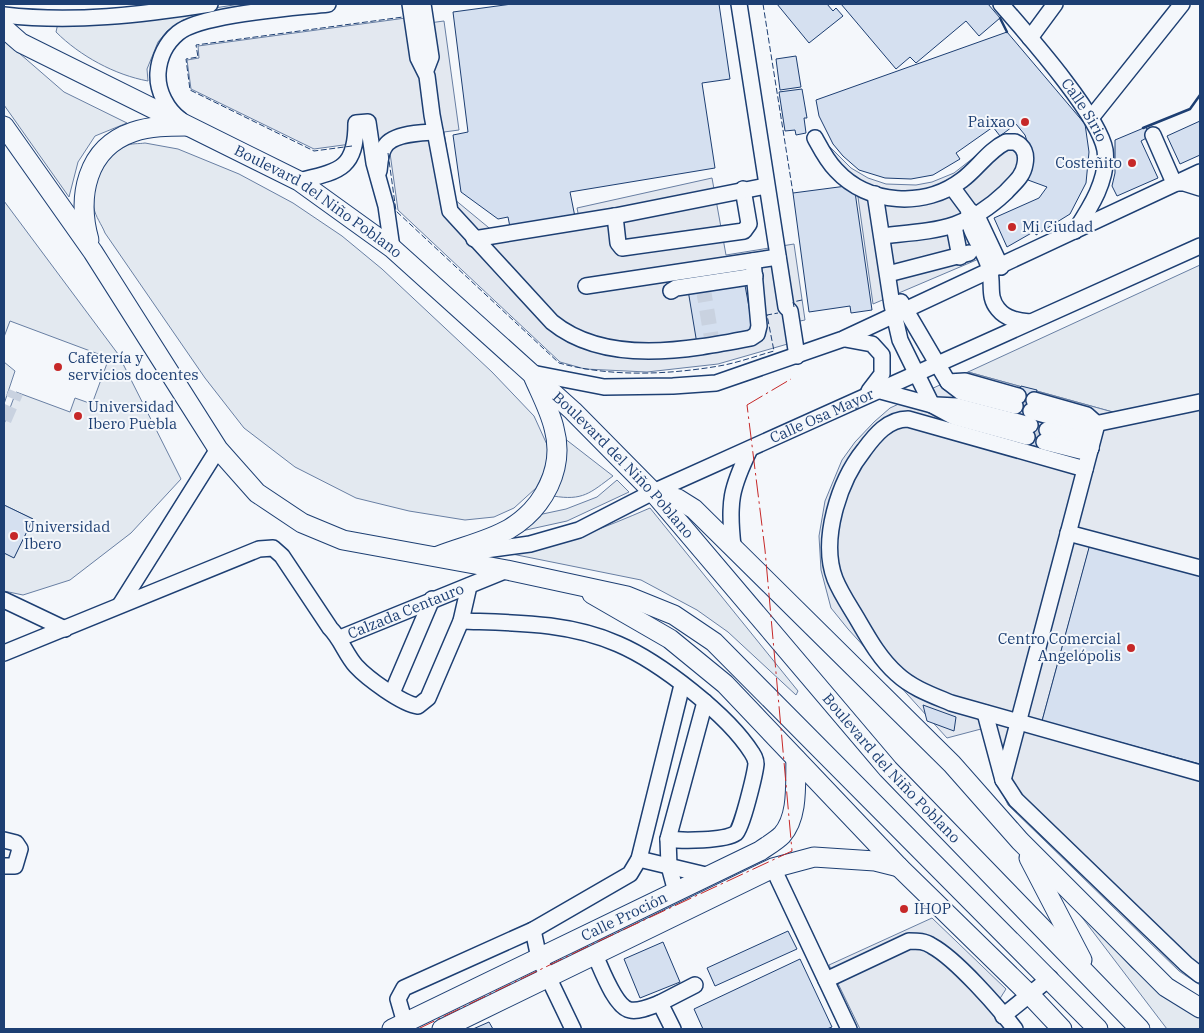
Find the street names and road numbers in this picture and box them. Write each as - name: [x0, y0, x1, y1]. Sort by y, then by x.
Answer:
- street label: Calle Sirio: [1057, 74, 1112, 145]
- street label: Boulevard del Niño Poblano: [231, 140, 406, 262]
- street label: Calle Osa Mayor: [767, 384, 877, 447]
- street label: Boulevard del Niño Poblano: [549, 387, 698, 542]
- street label: Calzada Centauro: [345, 579, 467, 643]
- street label: Boulevard del Niño Poblano: [819, 689, 965, 847]
- street label: Calle Proción: [578, 887, 671, 945]

